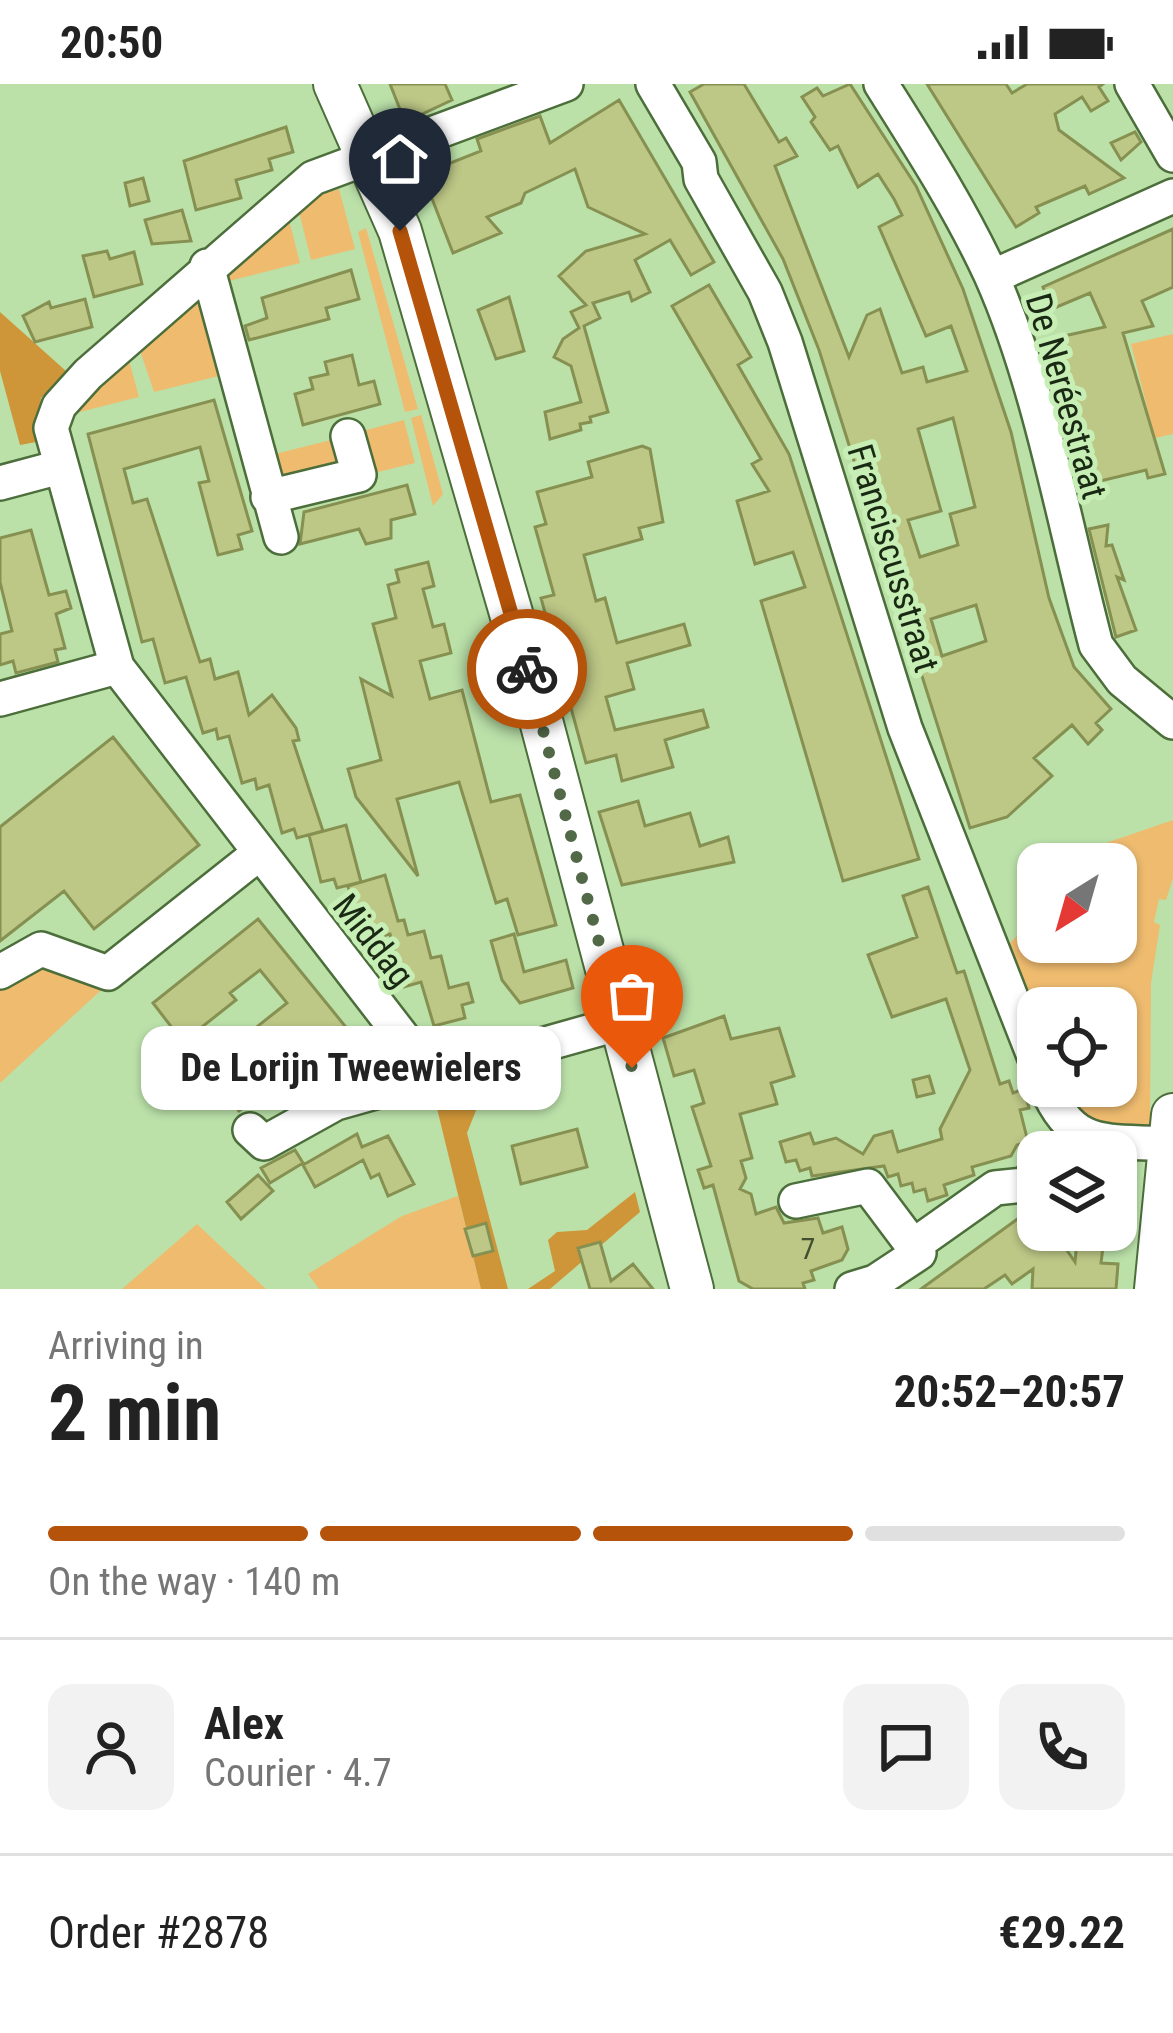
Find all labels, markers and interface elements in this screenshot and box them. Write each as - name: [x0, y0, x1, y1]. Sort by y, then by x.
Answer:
- text: 20:50: [60, 16, 163, 69]
- pin: [349, 108, 451, 231]
- icon: home: [367, 126, 433, 192]
- street label: De Neréestraat: [1017, 289, 1115, 504]
- street label: Franciscusstraat: [838, 439, 948, 677]
- courier: [467, 609, 587, 729]
- icon: bike: [494, 636, 560, 702]
- north arrow: [1017, 843, 1137, 963]
- map controls: [1017, 843, 1137, 1251]
- street label: Middag: [324, 886, 422, 995]
- pin: [581, 945, 683, 1068]
- icon: bag: [599, 963, 665, 1029]
- button: locate: [1017, 987, 1137, 1107]
- callout: De Lorijn Tweewielers: [140, 1026, 560, 1110]
- text: De Lorijn Tweewielers: [180, 1045, 522, 1091]
- button: layers: [1017, 1131, 1137, 1251]
- house number: 7: [801, 1231, 815, 1266]
- text: Arriving in: [48, 1323, 204, 1369]
- text: 20:52–20:57: [894, 1365, 1125, 1418]
- text: 2 min: [48, 1368, 221, 1459]
- text: On the way · 140 m: [48, 1559, 340, 1605]
- button: person: [48, 1684, 174, 1810]
- button: chat: [843, 1684, 969, 1810]
- button: phone: [999, 1684, 1125, 1810]
- text: Alex: [204, 1697, 284, 1750]
- text: Courier · 4.7: [204, 1750, 392, 1796]
- text: Order #2878: [48, 1906, 269, 1959]
- text: €29.22: [998, 1906, 1125, 1959]

